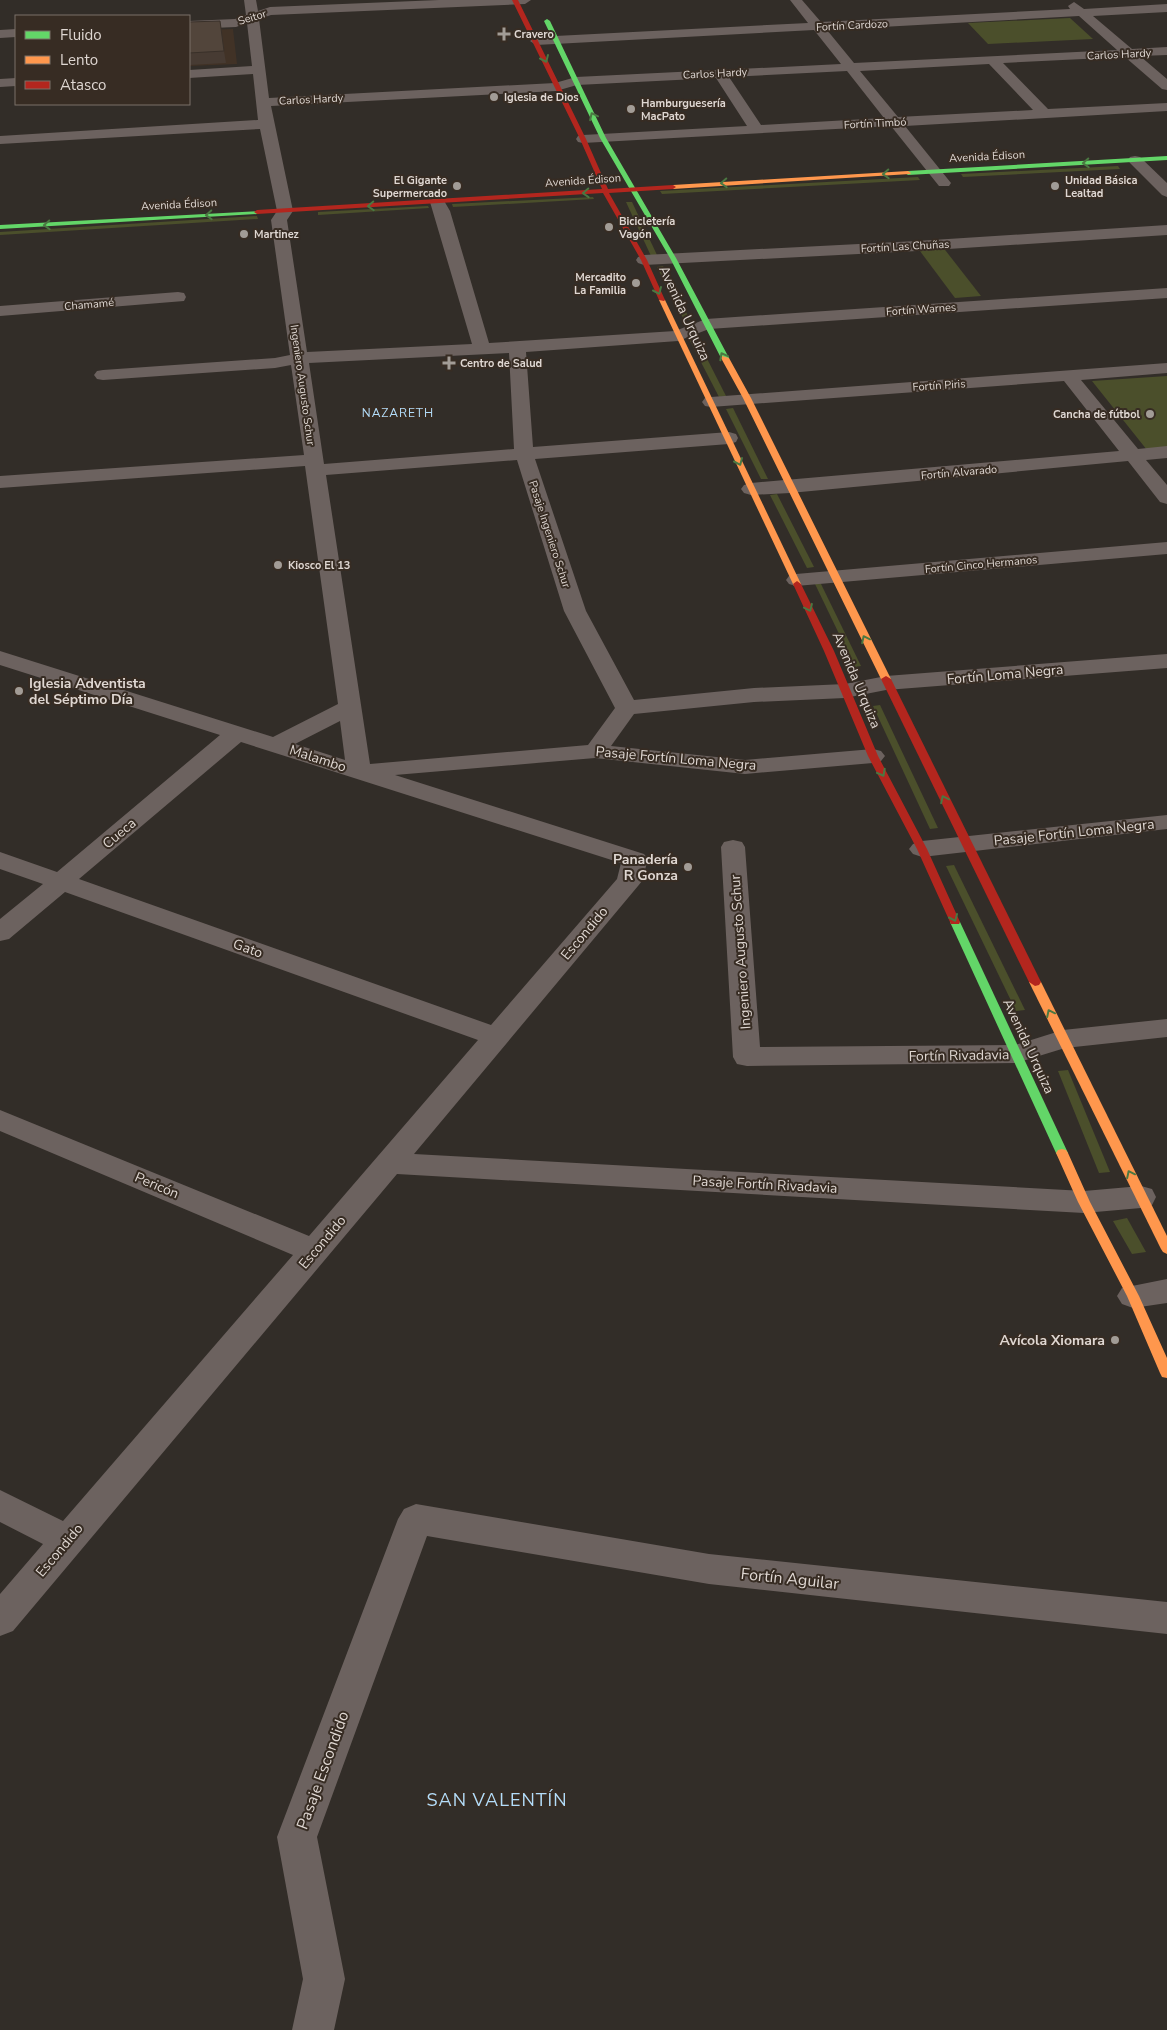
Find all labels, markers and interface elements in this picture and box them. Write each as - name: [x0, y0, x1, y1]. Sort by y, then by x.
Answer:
- street label: Seitor: [236, 6, 268, 29]
- legend: [15, 15, 190, 105]
- street label: Fortín Cardozo: [816, 16, 888, 35]
- text: Fluido: [60, 25, 102, 45]
- place label: Cravero: [514, 27, 554, 42]
- marker: Cravero: [498, 28, 510, 40]
- street label: Carlos Hardy: [1086, 45, 1152, 64]
- text: Lento: [60, 50, 98, 70]
- one-way arrow: [538, 54, 549, 63]
- street label: Carlos Hardy: [682, 64, 748, 83]
- text: Atasco: [60, 75, 106, 95]
- street label: Carlos Hardy: [278, 90, 344, 109]
- place label: Iglesia de Dios: [504, 90, 579, 105]
- marker: Iglesia de Dios: [488, 91, 500, 103]
- place label: Hamburguesería MacPato: [641, 96, 726, 124]
- marker: Hamburguesería MacPato: [625, 103, 637, 115]
- one-way arrow: [589, 112, 599, 121]
- street label: Fortín Timbó: [843, 114, 907, 133]
- street label: Avenida Édison: [949, 146, 1025, 166]
- one-way arrow: [1082, 157, 1090, 168]
- street label: Avenida Édison: [545, 169, 621, 191]
- one-way arrow: [882, 169, 890, 180]
- place label: El Gigante Supermercado: [373, 173, 447, 201]
- place label: Unidad Básica Lealtad: [1065, 173, 1137, 201]
- one-way arrow: [720, 178, 728, 189]
- marker: El Gigante Supermercado: [451, 180, 463, 192]
- marker: Unidad Básica Lealtad: [1049, 180, 1061, 192]
- one-way arrow: [581, 187, 589, 198]
- street label: Avenida Édison: [141, 194, 217, 214]
- one-way arrow: [367, 200, 375, 211]
- one-way arrow: [205, 210, 213, 221]
- place label: Bicicletería Vagón: [618, 214, 675, 242]
- one-way arrow: [42, 219, 50, 230]
- marker: Bicicletería Vagón: [603, 221, 615, 233]
- place label: Martinez: [254, 227, 299, 242]
- marker: Martinez: [238, 228, 250, 240]
- street label: Fortín Las Chuñas: [860, 237, 950, 256]
- street label: Avenida Urquiza: [654, 263, 715, 364]
- place label: Mercadito La Familia: [574, 270, 626, 298]
- marker: Mercadito La Familia: [630, 277, 642, 289]
- one-way arrow: [651, 286, 662, 295]
- street label: Chamamé: [63, 295, 115, 314]
- street label: Fortín Warnes: [885, 300, 957, 319]
- street label: Ingeniero Augusto Schur: [287, 324, 318, 446]
- one-way arrow: [719, 352, 729, 361]
- marker: Centro de Salud: [442, 356, 456, 370]
- place label: Centro de Salud: [460, 356, 542, 371]
- street label: Fortín Piris: [912, 376, 966, 395]
- district label: NAZARETH: [362, 405, 434, 421]
- place label: Cancha de fútbol: [1053, 407, 1140, 422]
- marker: Cancha de fútbol: [1144, 408, 1156, 420]
- one-way arrow: [733, 457, 744, 466]
- street label: Fortín Alvarado: [920, 462, 998, 483]
- street label: Pasaje Ingeniero Schur: [525, 479, 574, 590]
- street label: Fortín Cinco Hermanos: [924, 552, 1038, 577]
- place label: Kiosco El 13: [288, 558, 350, 573]
- marker: Kiosco El 13: [272, 559, 284, 571]
- one-way arrow: [803, 603, 814, 612]
- street label: Avenida Urquiza: [828, 629, 885, 731]
- one-way arrow: [861, 635, 871, 644]
- street label: Fortín Loma Negra: [946, 660, 1064, 689]
- place label: Iglesia Adventista del Séptimo Día: [29, 674, 146, 709]
- marker: Iglesia Adventista del Séptimo Día: [13, 685, 25, 697]
- street label: Malambo: [287, 740, 349, 777]
- street label: Pasaje Fortín Loma Negra: [595, 742, 757, 775]
- one-way arrow: [876, 767, 886, 776]
- one-way arrow: [940, 795, 950, 804]
- street label: Cueca: [98, 814, 140, 853]
- street label: Pasaje Fortín Loma Negra: [993, 815, 1155, 850]
- place label: Panadería R Gonza: [613, 850, 678, 885]
- marker: Panadería R Gonza: [682, 861, 694, 873]
- street label: Ingeniero Augusto Schur: [726, 874, 755, 1030]
- street label: Escondido: [556, 902, 612, 964]
- one-way arrow: [948, 913, 958, 922]
- street label: Gato: [230, 934, 265, 963]
- street label: Avenida Urquiza: [998, 996, 1059, 1097]
- one-way arrow: [1046, 1009, 1056, 1018]
- street label: Fortín Rivadavia: [908, 1045, 1010, 1066]
- street label: Pericón: [132, 1168, 182, 1203]
- one-way arrow: [1126, 1170, 1136, 1179]
- street label: Pasaje Fortín Rivadavia: [692, 1171, 838, 1198]
- street label: Escondido: [294, 1211, 350, 1273]
- place label: Avícola Xiomara: [1000, 1331, 1105, 1350]
- marker: Avícola Xiomara: [1109, 1334, 1121, 1346]
- street label: Escondido: [31, 1519, 87, 1581]
- street label: Fortín Aguilar: [740, 1563, 840, 1595]
- street label: Pasaje Escondido: [291, 1708, 355, 1832]
- district label: SAN VALENTÍN: [427, 1788, 568, 1812]

